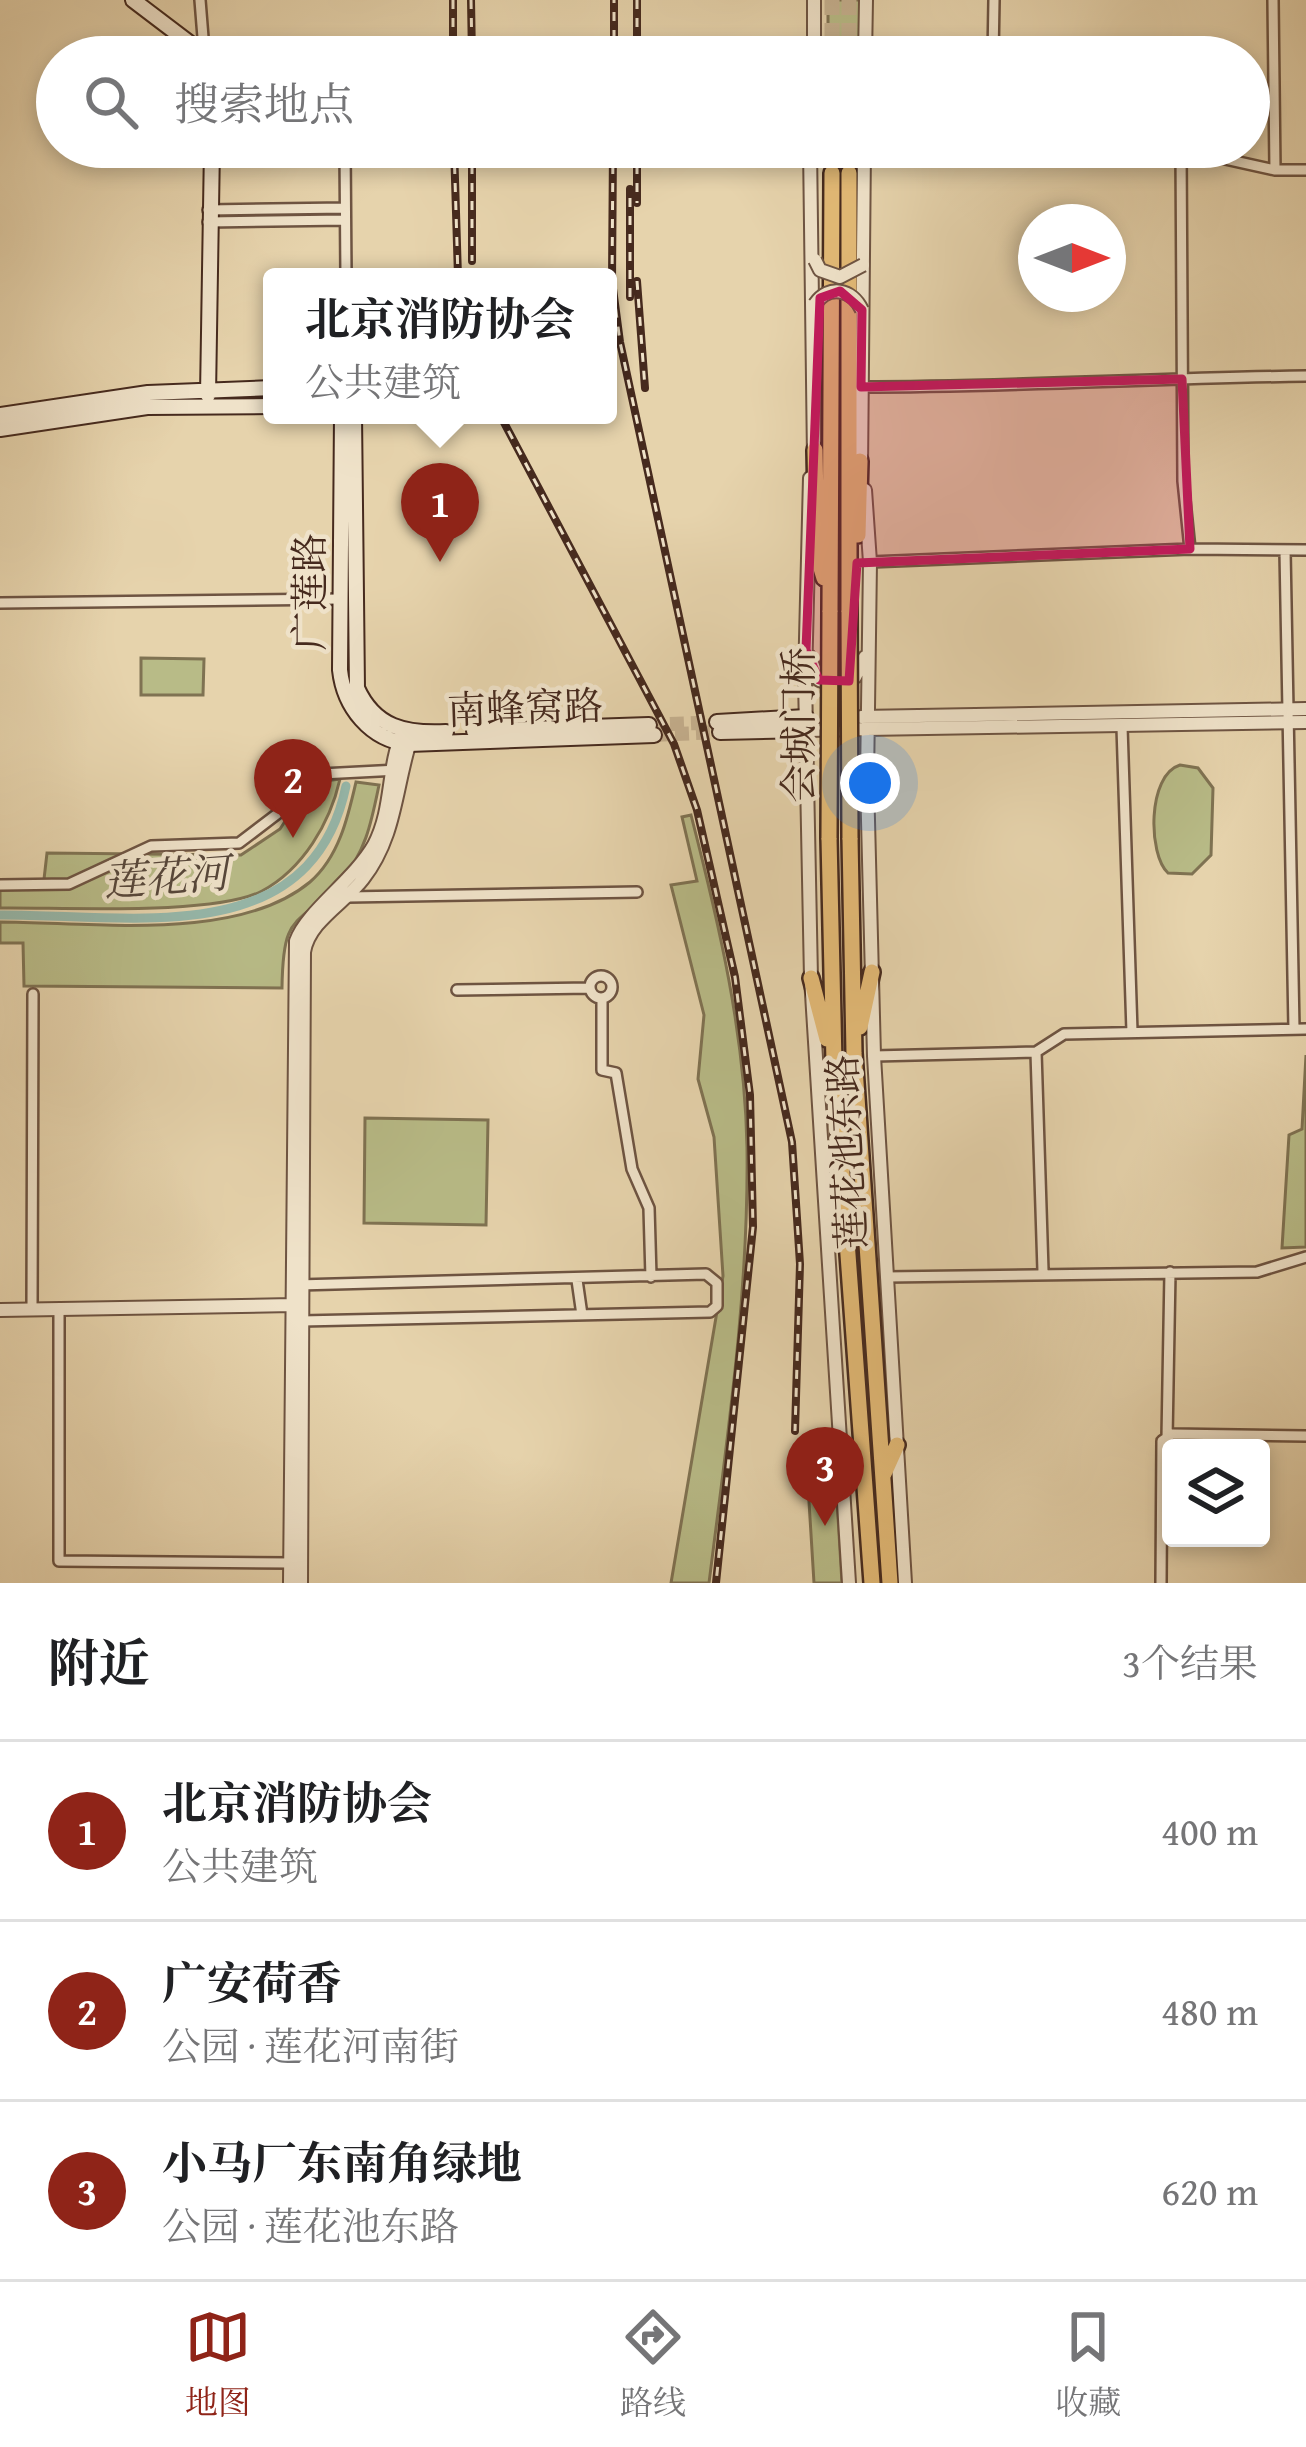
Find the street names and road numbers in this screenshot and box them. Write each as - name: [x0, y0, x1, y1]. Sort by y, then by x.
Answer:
- street label: 广莲路: [280, 533, 337, 651]
- street label: 会城门桥: [769, 647, 826, 803]
- street label: 南蜂窝路: [446, 676, 604, 738]
- street label: 莲花池东路: [812, 1053, 880, 1251]

